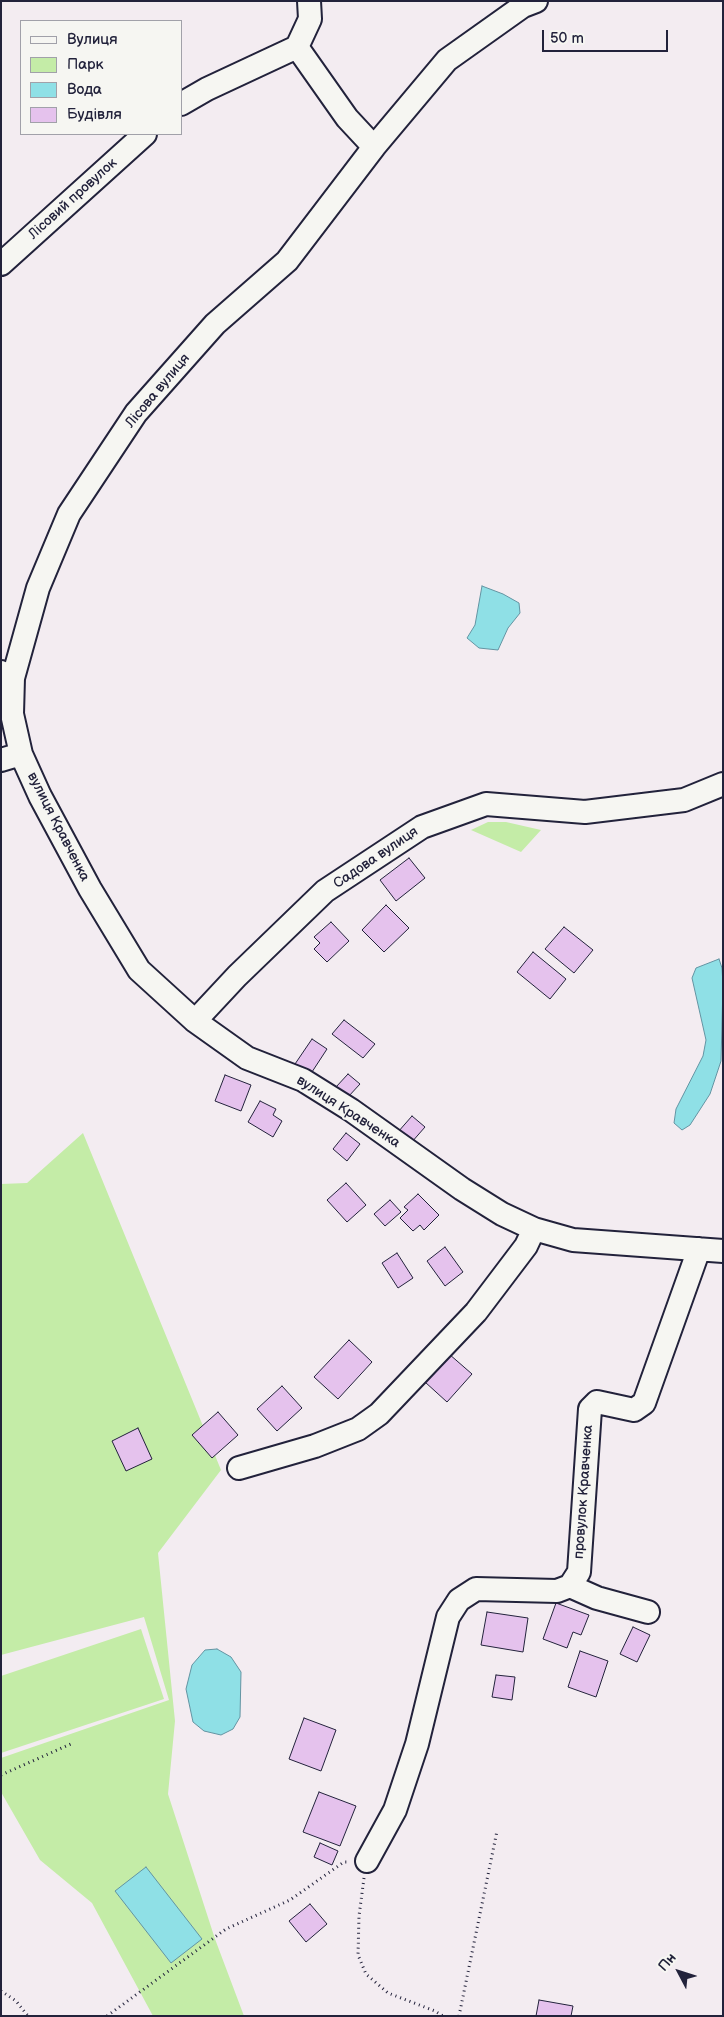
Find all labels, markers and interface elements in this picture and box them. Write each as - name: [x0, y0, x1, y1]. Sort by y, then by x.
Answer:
- legend: [20, 20, 182, 135]
- scale bar: [544, 20, 670, 52]
- text: 50 m: [550, 29, 584, 48]
- text: Вулиця: [67, 30, 118, 49]
- text: Парк: [67, 55, 104, 74]
- text: Вода: [67, 80, 102, 99]
- text: Будівля: [67, 105, 122, 124]
- street label: Лісовий провулок: [25, 155, 121, 243]
- street label: Лісова вулиця: [122, 351, 194, 431]
- street label: вулиця Кравченка: [23, 770, 93, 884]
- street label: Садова вулиця: [330, 823, 422, 893]
- street label: вулиця Кравченка: [293, 1072, 403, 1152]
- street label: провулок Кравченка: [571, 1424, 597, 1560]
- north arrow: [654, 1947, 704, 1997]
- text: Пн: [655, 1949, 680, 1975]

